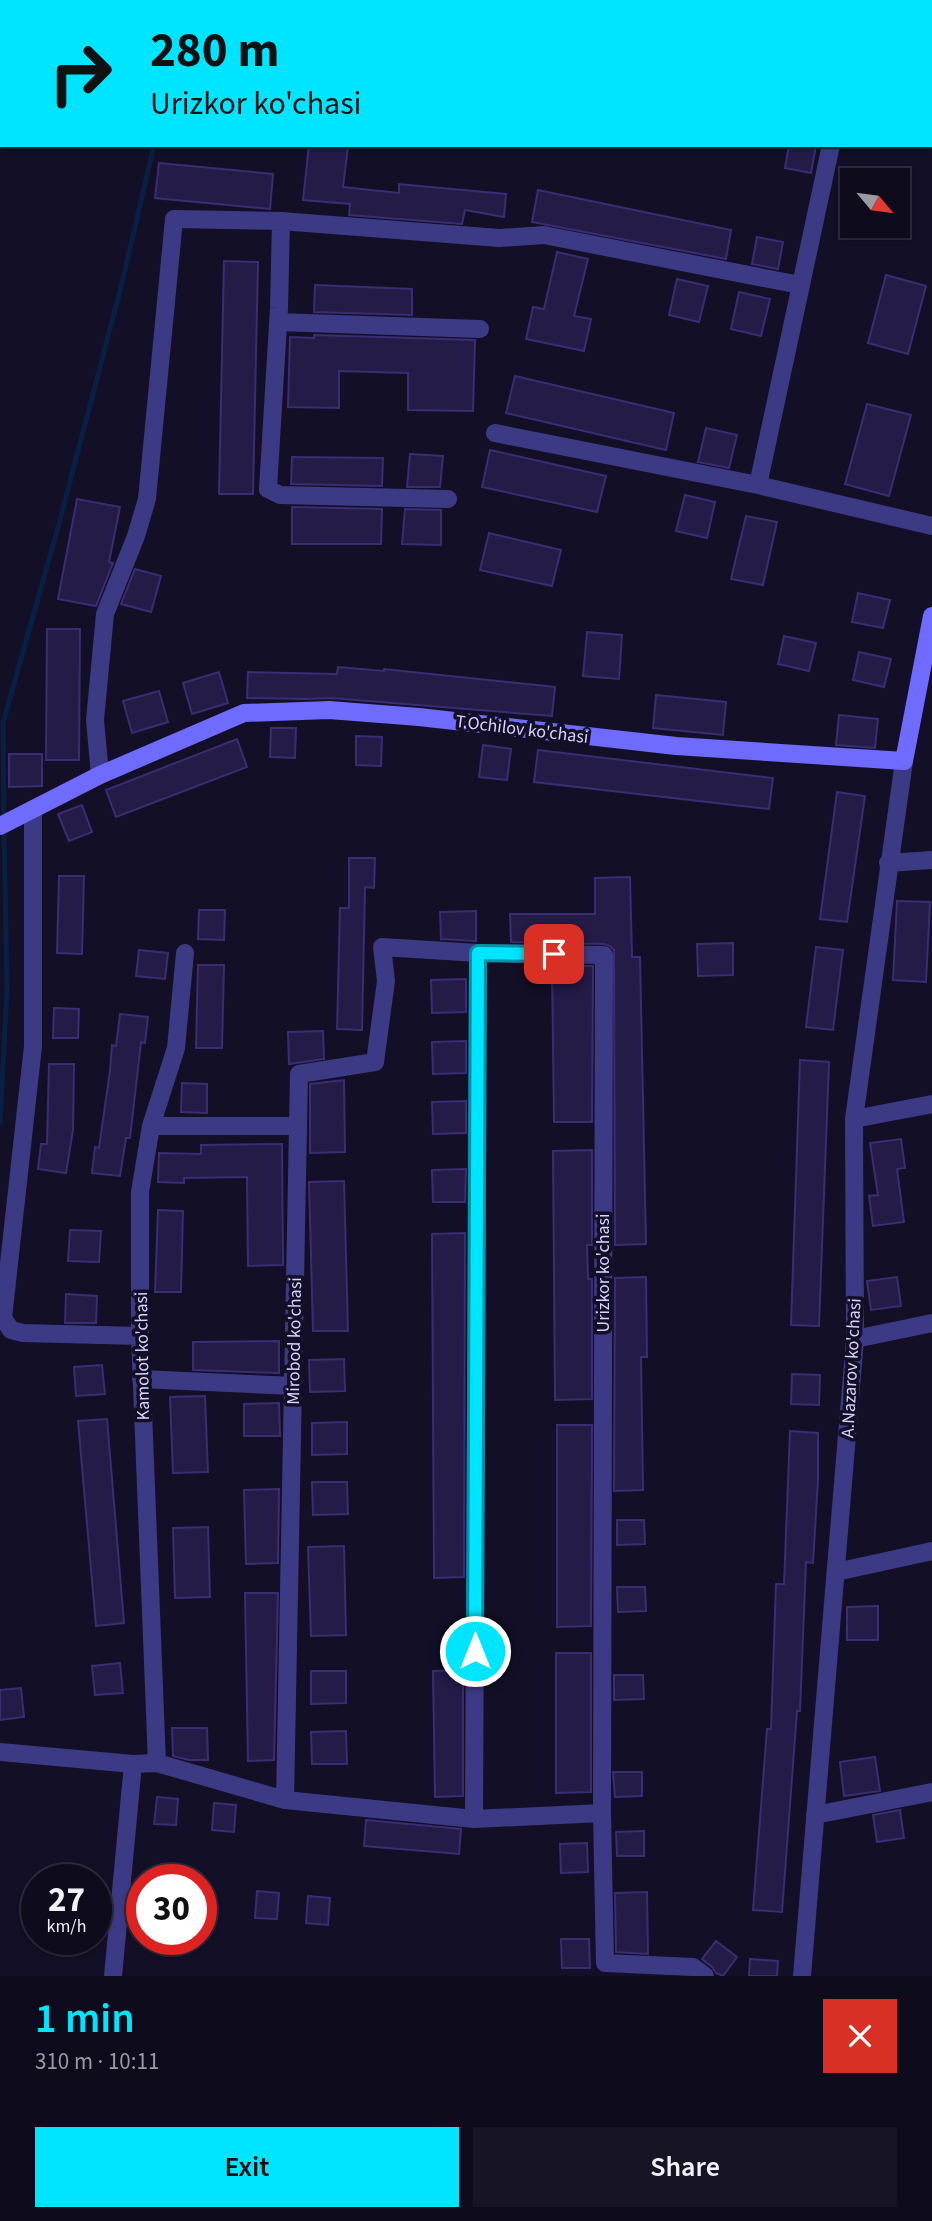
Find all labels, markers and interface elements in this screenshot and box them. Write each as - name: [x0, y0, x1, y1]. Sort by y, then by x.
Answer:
- text: 280 m: [150, 16, 279, 86]
- icon: right: [35, 28, 126, 119]
- text: Urizkor ko'chasi: [150, 81, 361, 127]
- north arrow: [840, 168, 910, 238]
- map controls: [840, 168, 910, 238]
- street label: T.Ochilov ko'chasi: [454, 709, 590, 750]
- pin: [524, 924, 584, 984]
- icon: arrive: [535, 935, 573, 973]
- street label: Urizkor ko'chasi: [591, 1214, 616, 1332]
- street label: Mirobod ko'chasi: [281, 1277, 308, 1405]
- street label: Kamolot ko'chasi: [129, 1291, 156, 1421]
- street label: A.Nazarov ko'chasi: [835, 1298, 868, 1439]
- position arrow: [438, 1614, 512, 1688]
- speed limit sign: 30: [126, 1864, 217, 1955]
- text: 27: [48, 1875, 85, 1925]
- text: km/h: [47, 1914, 86, 1939]
- text: 1 min: [35, 1989, 135, 2049]
- button: close: [823, 1999, 897, 2073]
- text: 310 m · 10:11: [35, 2045, 159, 2078]
- button: Exit: [35, 2127, 459, 2207]
- button: Share: [473, 2127, 897, 2207]

